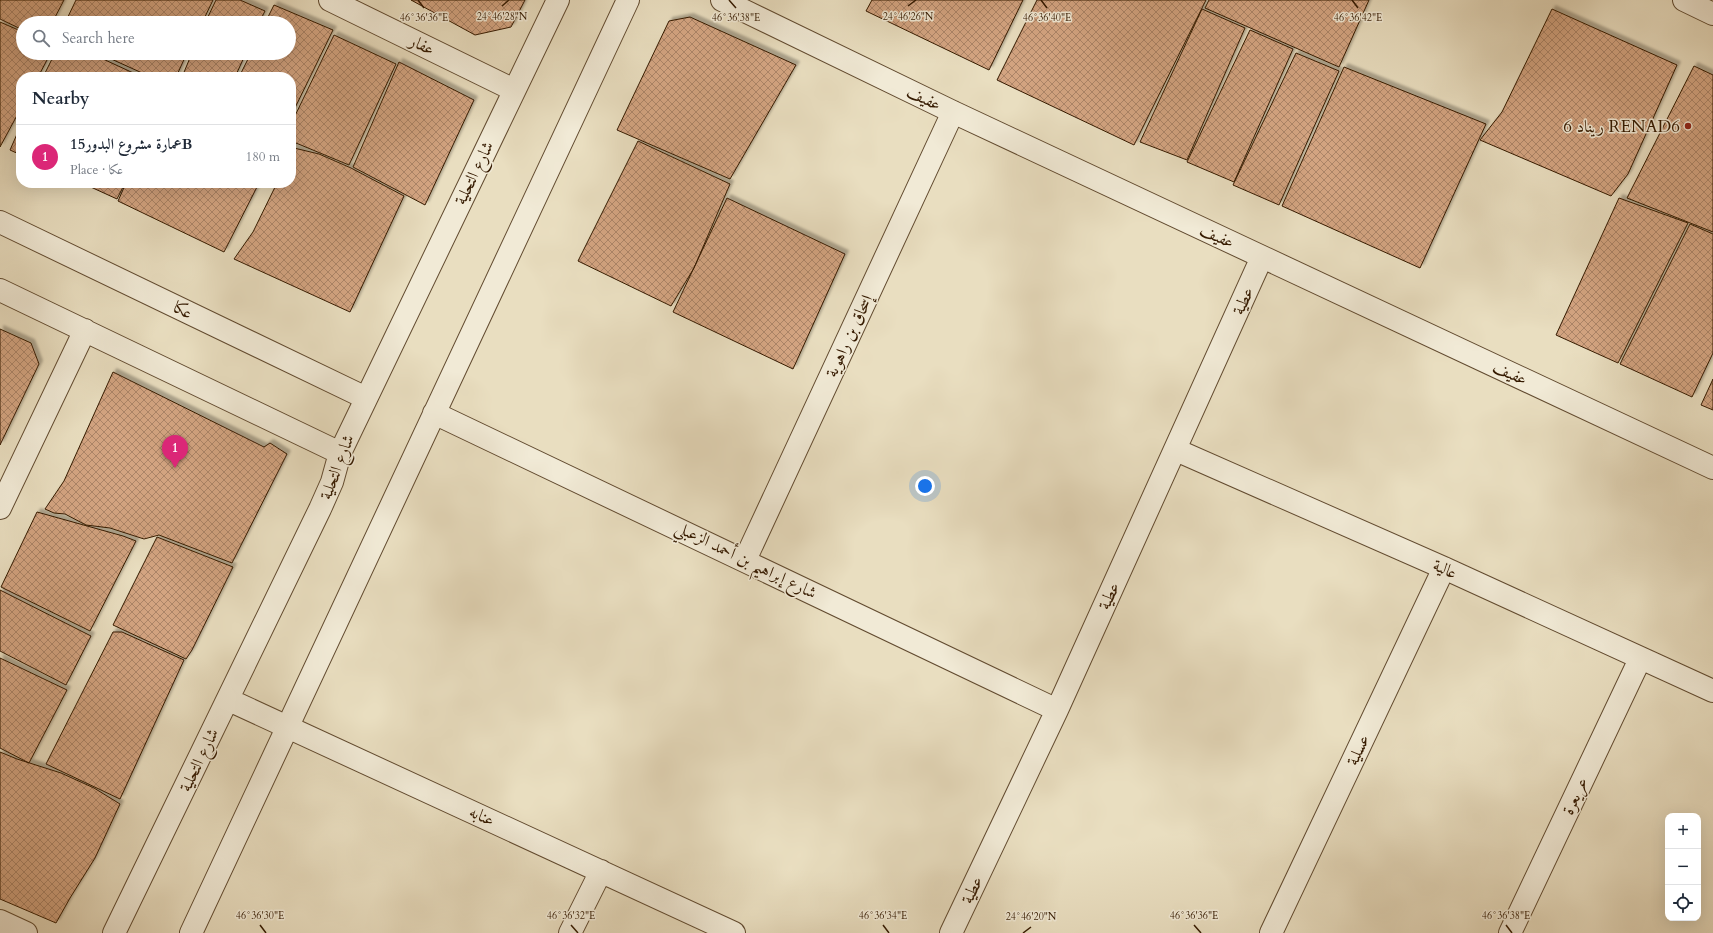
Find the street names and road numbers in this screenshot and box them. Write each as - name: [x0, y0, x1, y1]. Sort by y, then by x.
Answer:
- street label: عفار: [404, 28, 438, 61]
- street label: عفيف: [903, 80, 945, 116]
- street label: شارع التحلية: [449, 137, 501, 209]
- street label: عفيف: [1196, 218, 1238, 254]
- street label: عطية: [1227, 283, 1259, 319]
- street label: إسحاق بن راهوية: [820, 290, 879, 381]
- street label: عكا: [170, 296, 196, 324]
- street label: عفيف: [1489, 355, 1531, 391]
- street label: شارع التحلية: [314, 431, 362, 504]
- street label: شارع إبراهيم بن أحمد الزعبلي: [669, 515, 821, 609]
- street label: عالية: [1429, 554, 1461, 584]
- street label: عطية: [1093, 578, 1125, 614]
- street label: شارع التحلية: [174, 724, 226, 796]
- street label: عسلية: [1341, 731, 1375, 769]
- street label: عريعرة: [1556, 773, 1594, 819]
- street label: عنابه: [465, 800, 499, 832]
- street label: عطية: [956, 872, 988, 908]

